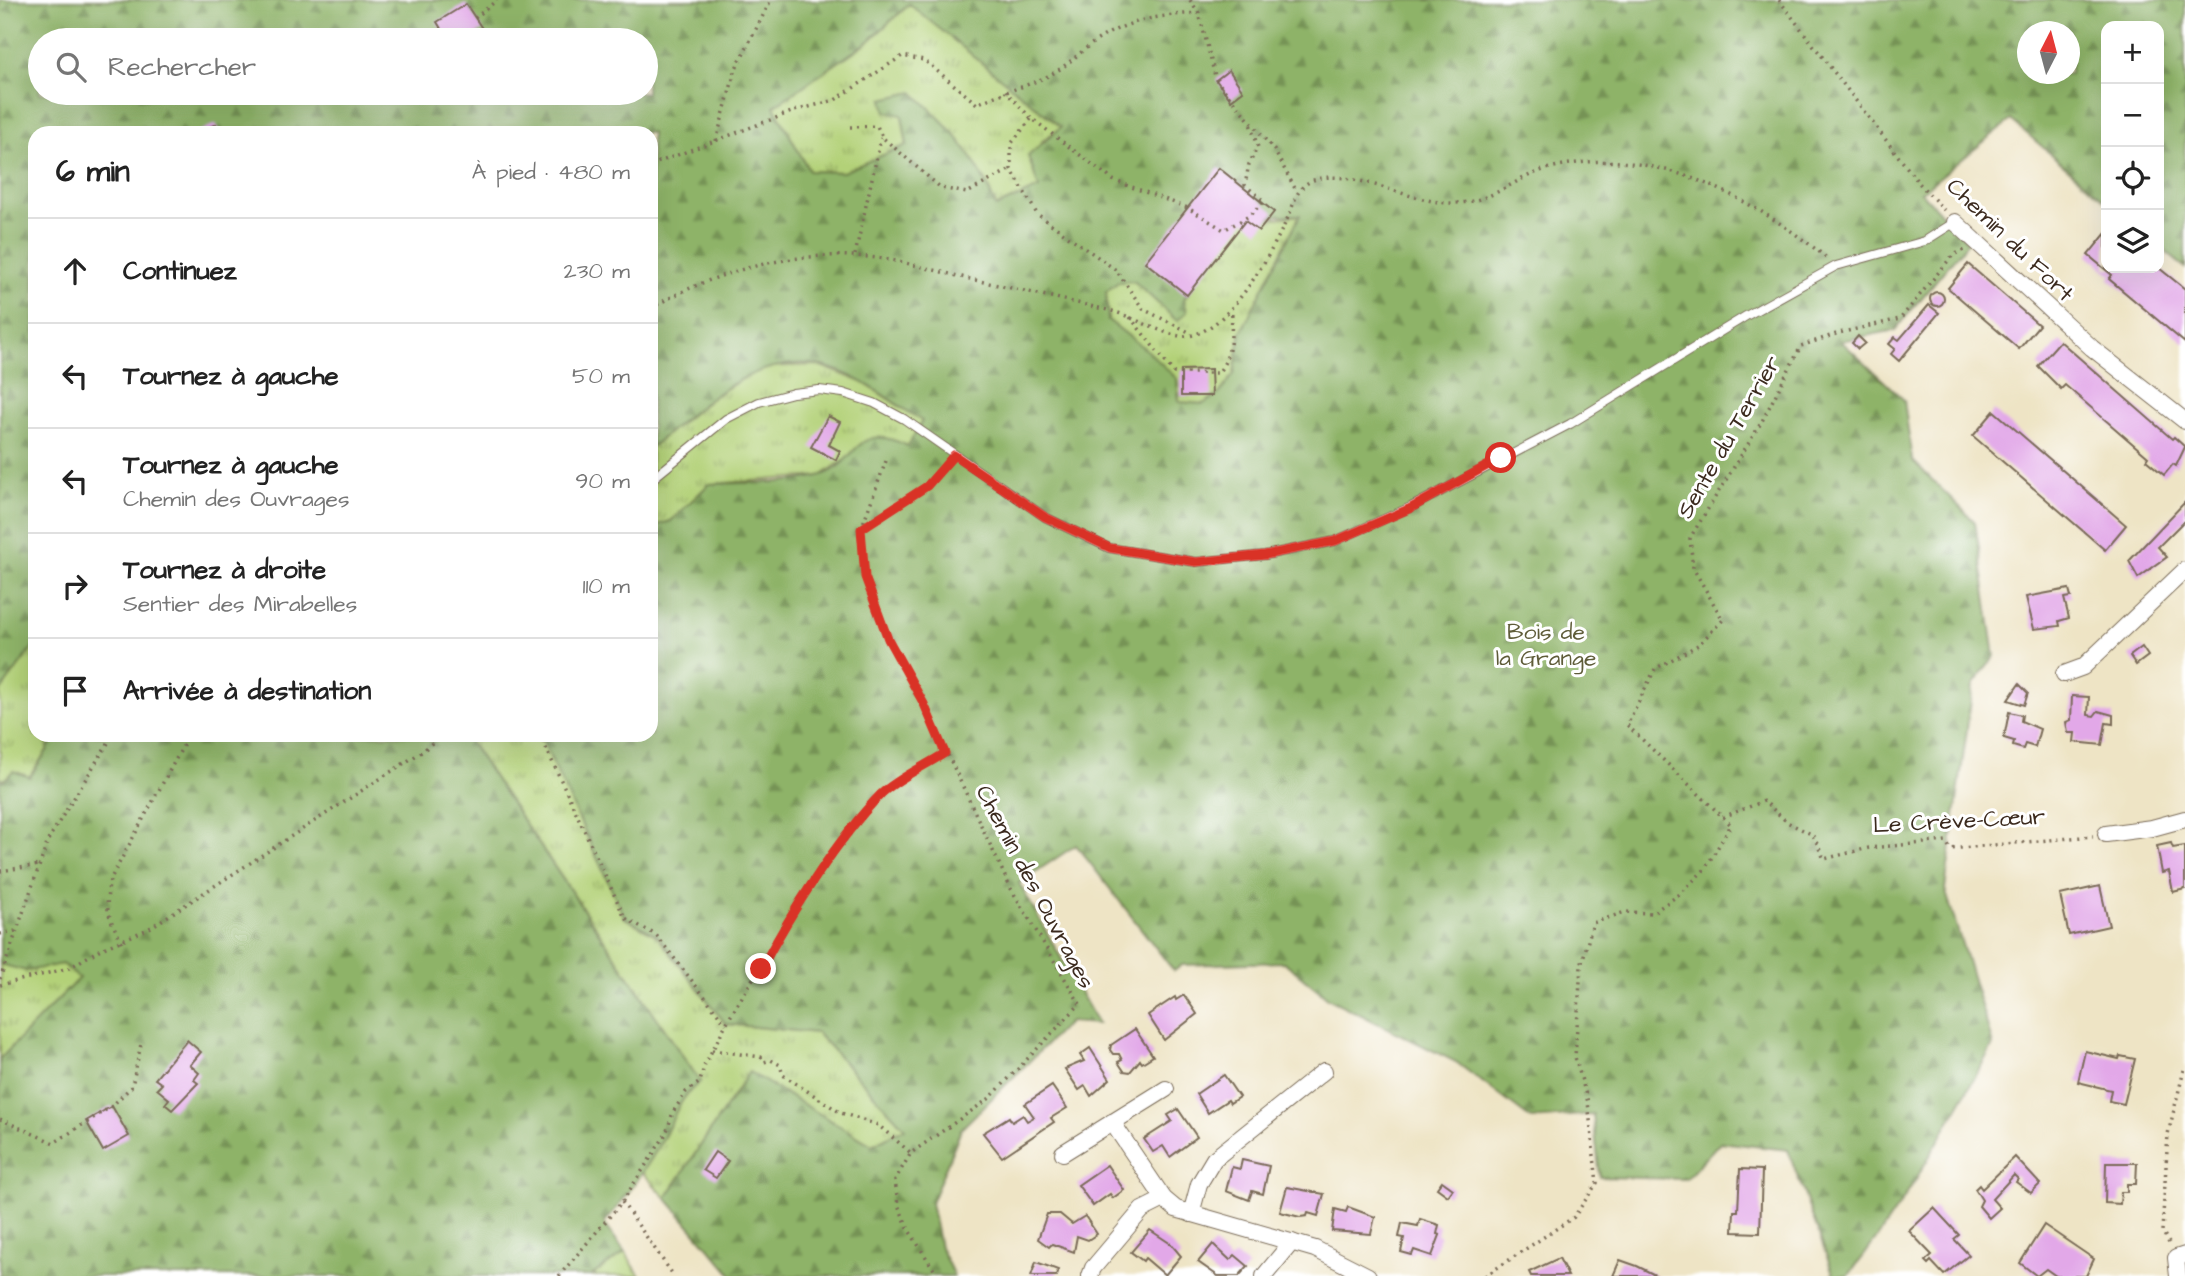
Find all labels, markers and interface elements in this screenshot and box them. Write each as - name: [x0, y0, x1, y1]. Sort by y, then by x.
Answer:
- north arrow: [2017, 21, 2080, 84]
- map controls: [2101, 21, 2164, 273]
- button: +: [2101, 21, 2164, 84]
- search box: [28, 28, 658, 105]
- icon: search: [52, 48, 90, 86]
- text: Rechercher: [108, 49, 256, 85]
- button: −: [2101, 84, 2164, 147]
- button: locate: [2101, 147, 2164, 210]
- text: 6 min: [56, 151, 130, 193]
- text: À pied · 480 m: [472, 156, 630, 188]
- street label: Chemin du Fort: [1939, 171, 2081, 310]
- button: layers: [2101, 210, 2164, 273]
- icon: ahead: [56, 252, 94, 290]
- text: Continuez: [123, 253, 237, 289]
- text: 230 m: [564, 255, 630, 287]
- street label: Sente du Terrier: [1669, 349, 1789, 524]
- icon: left: [56, 357, 94, 395]
- text: Tournez à gauche: [123, 358, 339, 394]
- text: 50 m: [572, 360, 630, 392]
- route start: [1485, 442, 1516, 473]
- text: Tournez à gauche: [123, 447, 339, 483]
- icon: left: [56, 462, 94, 500]
- text: 90 m: [575, 465, 630, 497]
- text: Chemin des Ouvrages: [123, 483, 349, 515]
- text: Tournez à droite: [123, 552, 326, 588]
- icon: right: [56, 567, 94, 605]
- text: 110 m: [582, 570, 630, 602]
- text: Sentier des Mirabelles: [123, 588, 357, 620]
- park label: Bois de la Grange: [1496, 616, 1596, 675]
- icon: arrive: [56, 672, 94, 710]
- text: Arrivée à destination: [123, 673, 371, 709]
- street label: Chemin des Ouvrages: [967, 780, 1102, 995]
- street label: Le Crève-Cœur: [1872, 801, 2046, 841]
- route end: [745, 953, 776, 984]

